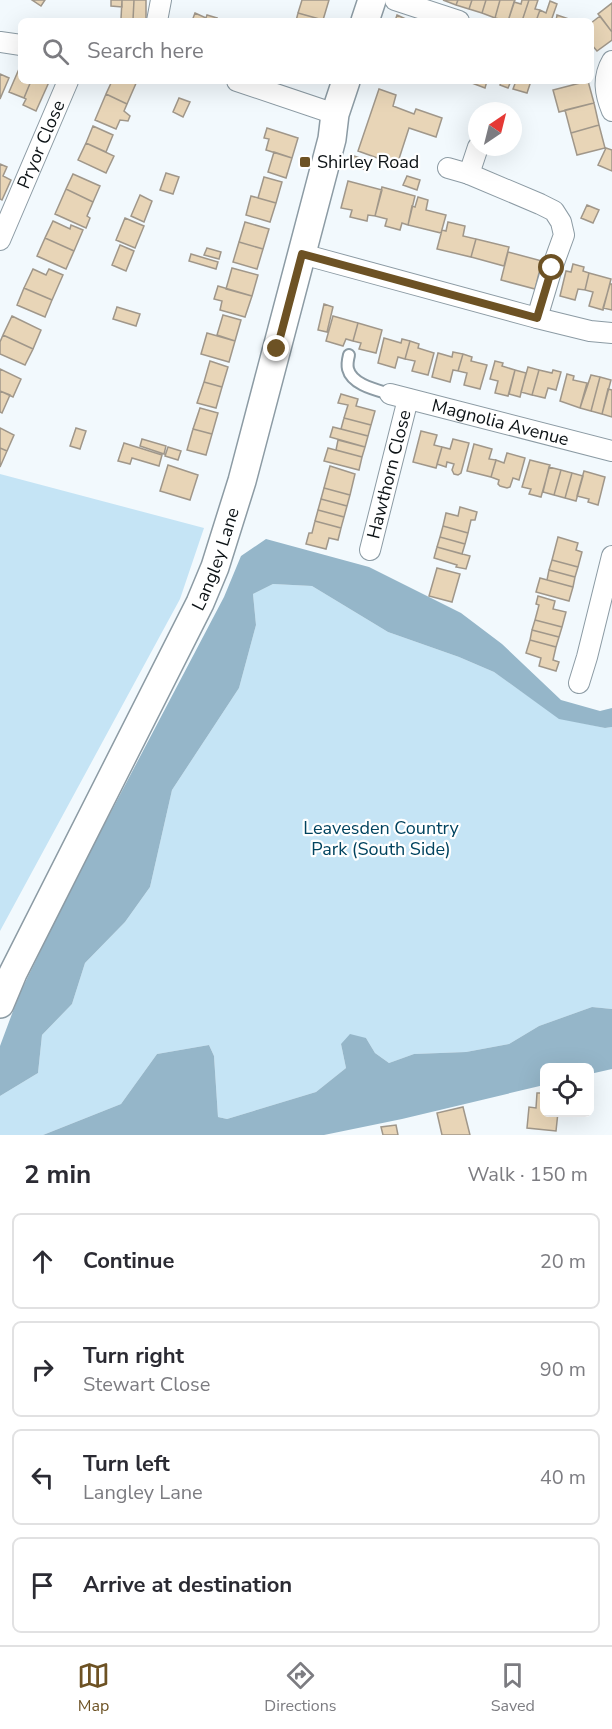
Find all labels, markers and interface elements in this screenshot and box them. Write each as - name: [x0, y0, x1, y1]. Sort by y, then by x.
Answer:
- search box: [18, 18, 594, 84]
- icon: search: [39, 35, 72, 68]
- text: Search here: [87, 36, 204, 66]
- street label: Pryor Close: [11, 96, 70, 192]
- north arrow: [468, 102, 522, 156]
- place label: Shirley Road: [317, 150, 419, 174]
- marker: Shirley Road: [298, 155, 312, 169]
- route start: [538, 254, 564, 280]
- route end: [263, 335, 289, 361]
- street label: Magnolia Avenue: [429, 393, 572, 451]
- street label: Hawthorn Close: [361, 407, 417, 541]
- street label: Langley Lane: [186, 504, 245, 615]
- park label: Leavesden Country Park (South Side): [303, 816, 459, 861]
- map controls: [540, 1063, 594, 1117]
- button: locate: [540, 1063, 594, 1117]
- text: 2 min: [24, 1157, 91, 1192]
- text: Walk · 150 m: [468, 1161, 588, 1188]
- icon: ahead: [26, 1245, 59, 1278]
- text: Continue: [83, 1246, 174, 1276]
- text: 20 m: [540, 1248, 586, 1275]
- text: Turn right: [83, 1341, 184, 1371]
- icon: right: [26, 1353, 59, 1386]
- text: 90 m: [540, 1356, 586, 1383]
- text: Stewart Close: [83, 1371, 210, 1398]
- text: Turn left: [83, 1449, 170, 1479]
- icon: left: [26, 1461, 59, 1494]
- text: 40 m: [540, 1464, 586, 1491]
- text: Langley Lane: [83, 1479, 203, 1506]
- icon: arrive: [26, 1569, 59, 1602]
- text: Arrive at destination: [83, 1570, 292, 1600]
- tab: Map: [77, 1659, 110, 1717]
- tab: Directions: [264, 1659, 336, 1717]
- tab: Saved: [491, 1659, 535, 1717]

